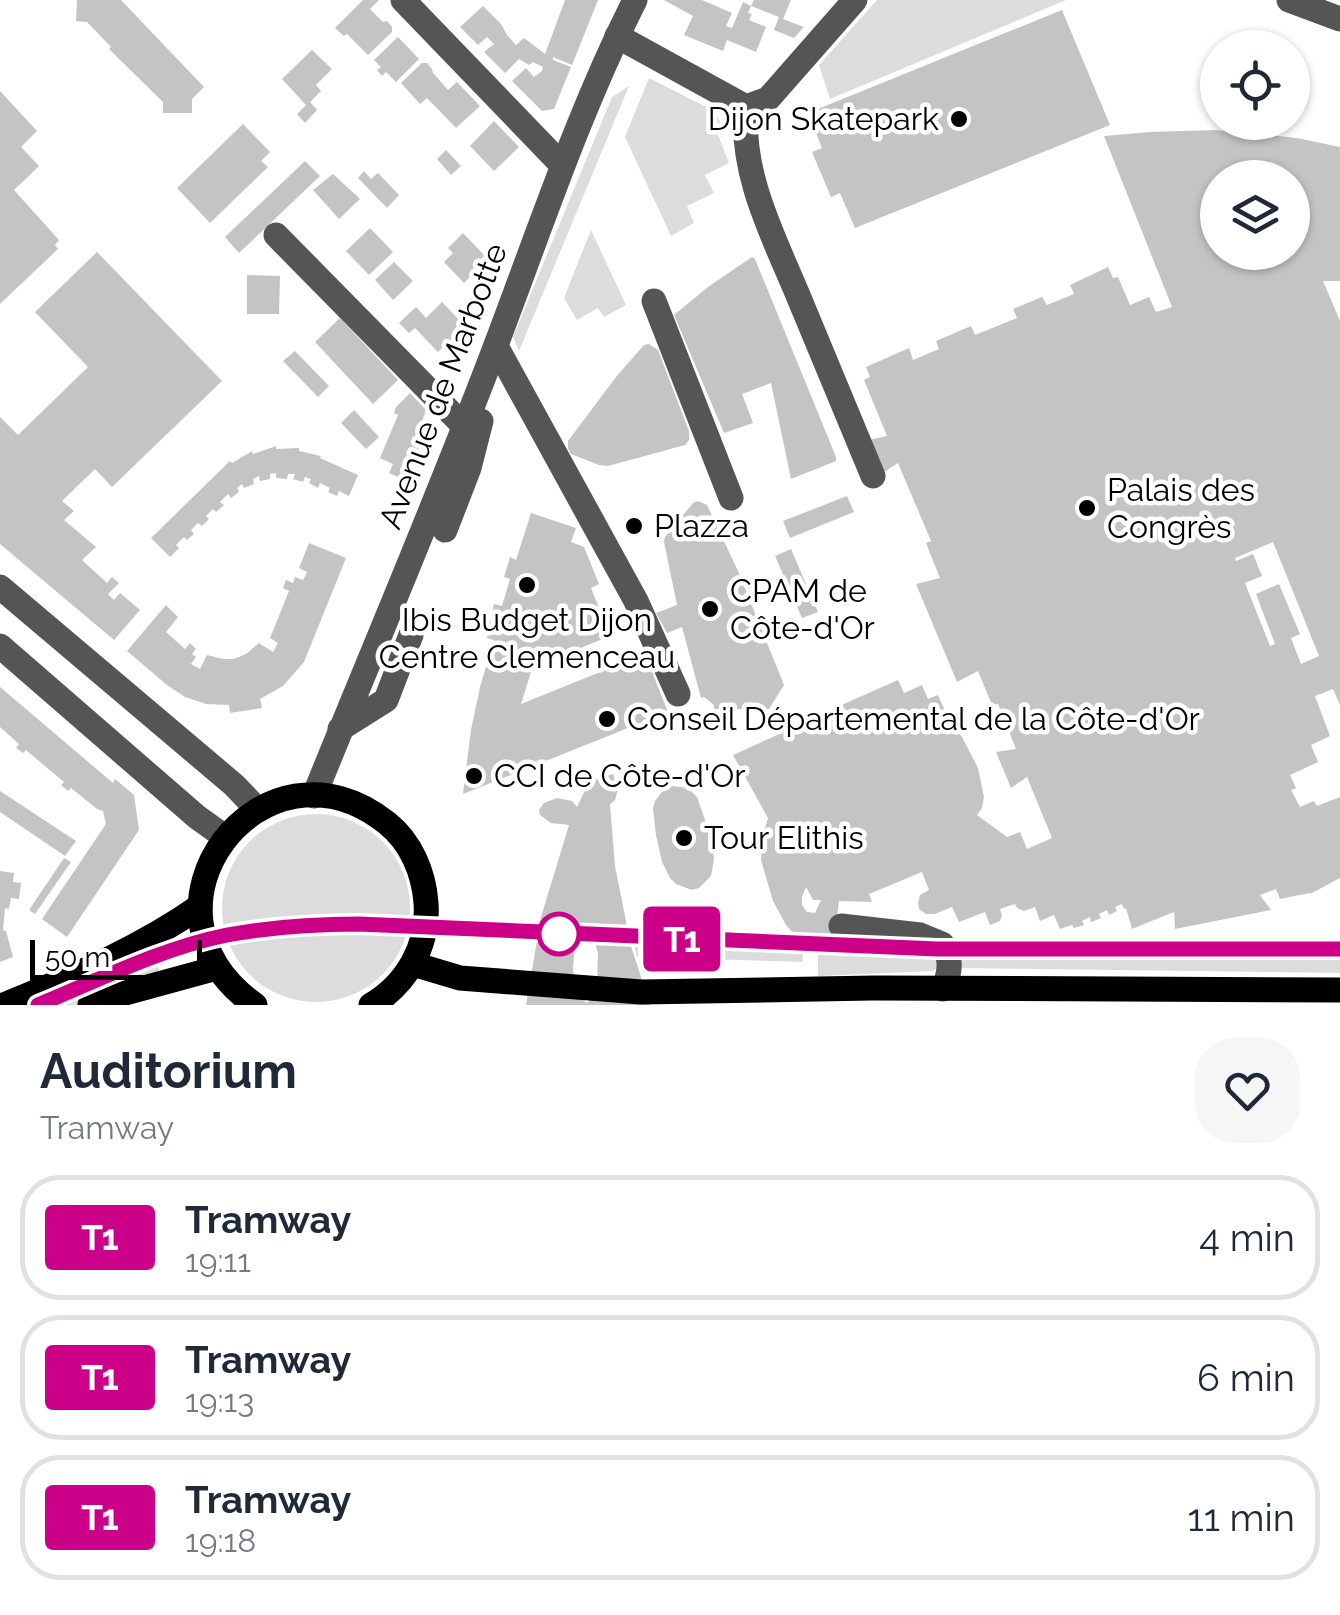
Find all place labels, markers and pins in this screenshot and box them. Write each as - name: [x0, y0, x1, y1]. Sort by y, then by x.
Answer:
- place label: Dijon Skatepark: [708, 100, 939, 137]
- marker: Dijon Skatepark: [948, 108, 970, 130]
- place label: Palais des Congrès: [1107, 471, 1255, 545]
- marker: Palais des Congrès: [1076, 497, 1098, 519]
- place label: Plazza: [654, 507, 749, 544]
- marker: Plazza: [623, 515, 645, 537]
- place label: CPAM de Côte-d'Or: [730, 572, 875, 646]
- marker: Ibis Budget Dijon Centre Clemenceau: [516, 574, 538, 596]
- marker: CPAM de Côte-d'Or: [699, 598, 721, 620]
- place label: Ibis Budget Dijon Centre Clemenceau: [379, 601, 675, 675]
- place label: Conseil Départemental de la Côte-d'Or: [627, 700, 1200, 737]
- marker: Conseil Départemental de la Côte-d'Or: [596, 708, 618, 730]
- place label: CCI de Côte-d'Or: [494, 757, 745, 794]
- marker: CCI de Côte-d'Or: [463, 765, 485, 787]
- place label: Tour Elithis: [704, 819, 864, 856]
- marker: Tour Elithis: [673, 827, 695, 849]
- unlabelled marker: [538, 913, 580, 955]

